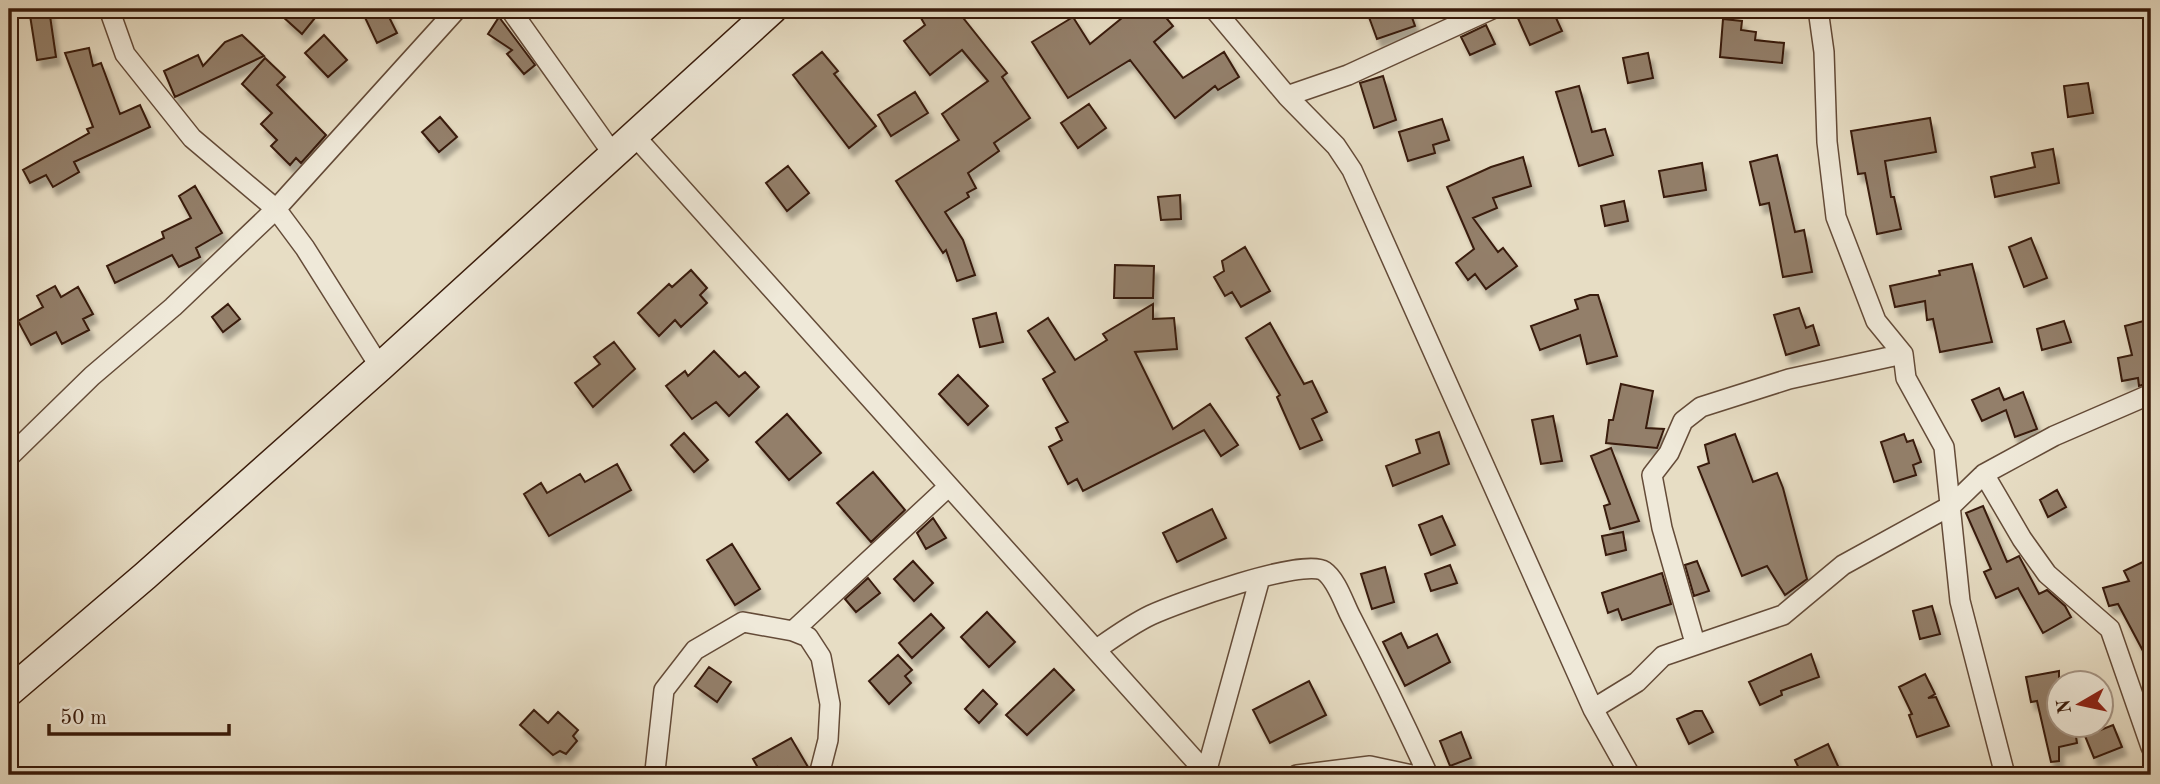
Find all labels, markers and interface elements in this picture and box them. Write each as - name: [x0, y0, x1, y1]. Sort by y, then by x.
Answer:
- north arrow: [2044, 668, 2114, 738]
- scale bar: [49, 693, 229, 737]
- text: N: [2055, 697, 2076, 715]
- text: 50 m: [60, 708, 107, 729]

